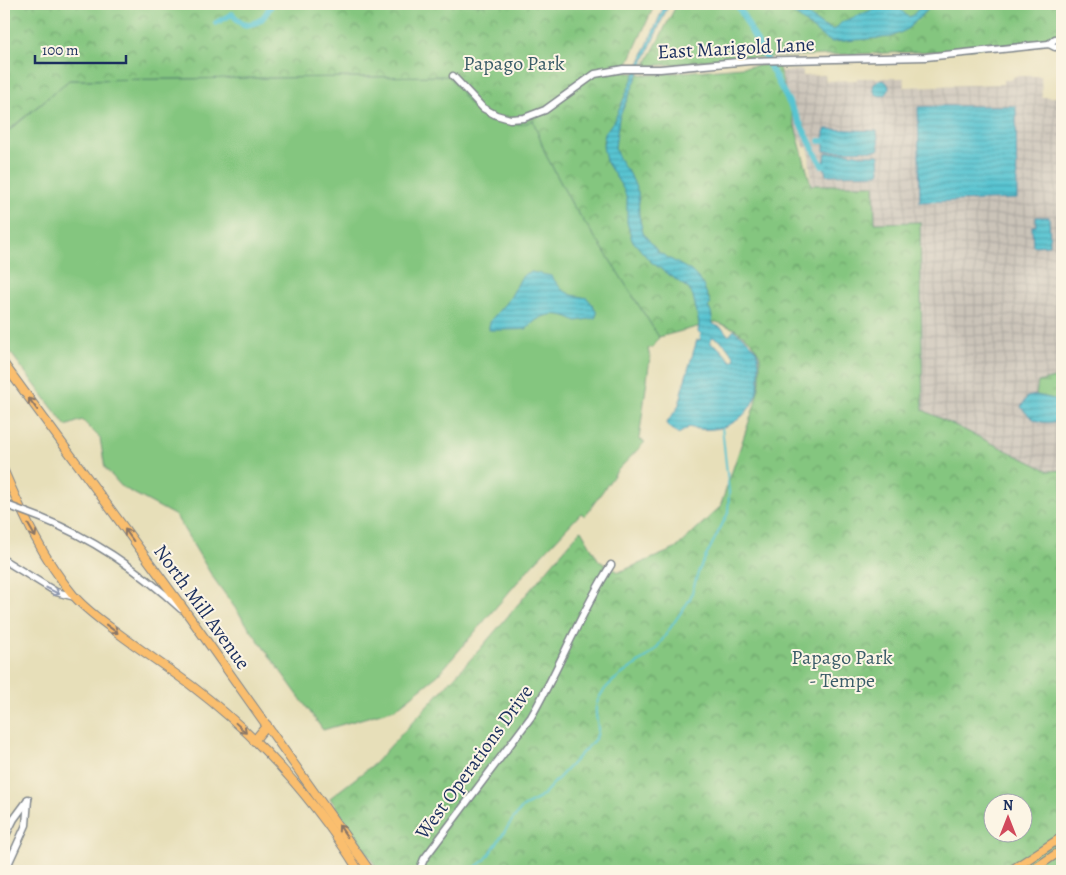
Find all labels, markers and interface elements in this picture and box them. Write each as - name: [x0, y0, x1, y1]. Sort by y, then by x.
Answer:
- street label: East Marigold Lane: [657, 30, 815, 66]
- scale bar: [35, 32, 126, 64]
- text: 100 m: [42, 40, 79, 60]
- park label: Papago Park: [463, 50, 565, 77]
- one-way arrow: [28, 397, 38, 411]
- one-way arrow: [27, 523, 37, 538]
- one-way arrow: [124, 528, 134, 542]
- street label: North Mill Avenue: [147, 539, 257, 675]
- one-way arrow: [45, 587, 60, 596]
- one-way arrow: [105, 624, 119, 634]
- park label: Papago Park - Tempe: [791, 644, 893, 694]
- street label: West Operations Drive: [408, 679, 539, 846]
- one-way arrow: [234, 722, 247, 734]
- north arrow: [984, 792, 1034, 842]
- text: N: [1003, 796, 1013, 815]
- one-way arrow: [338, 824, 348, 838]

